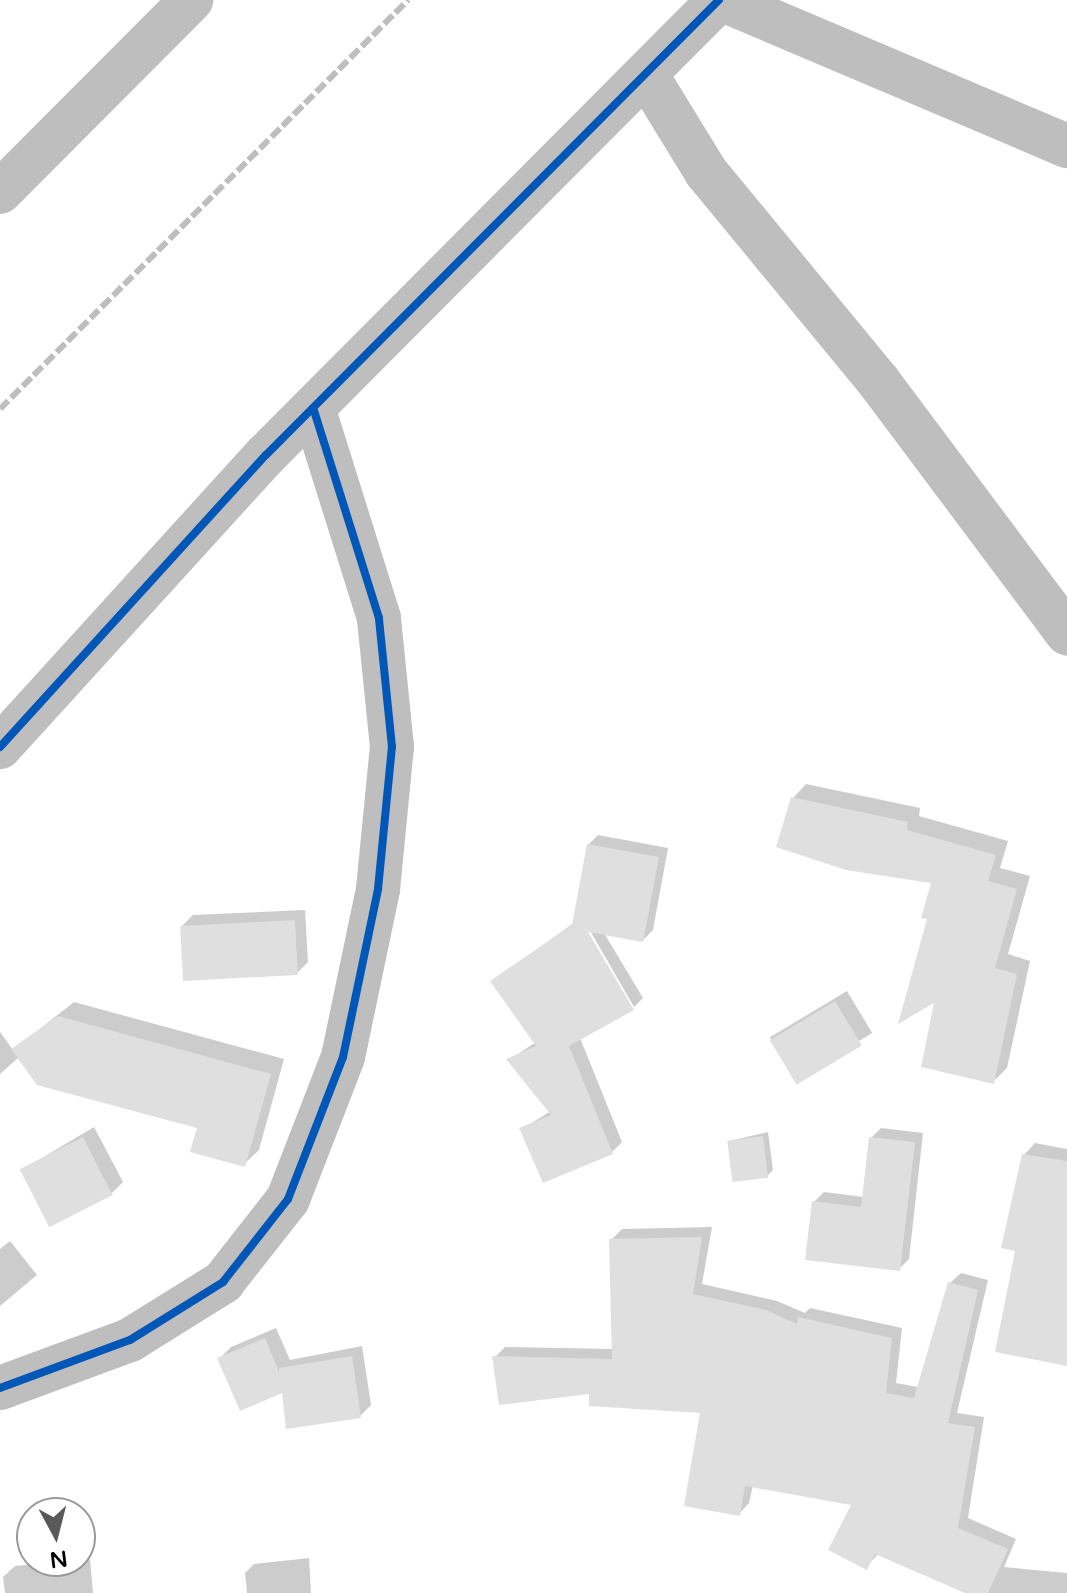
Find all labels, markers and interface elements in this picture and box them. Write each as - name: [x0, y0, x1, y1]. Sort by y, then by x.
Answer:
- north arrow: [16, 1497, 96, 1577]
- text: N: [48, 1545, 69, 1573]

